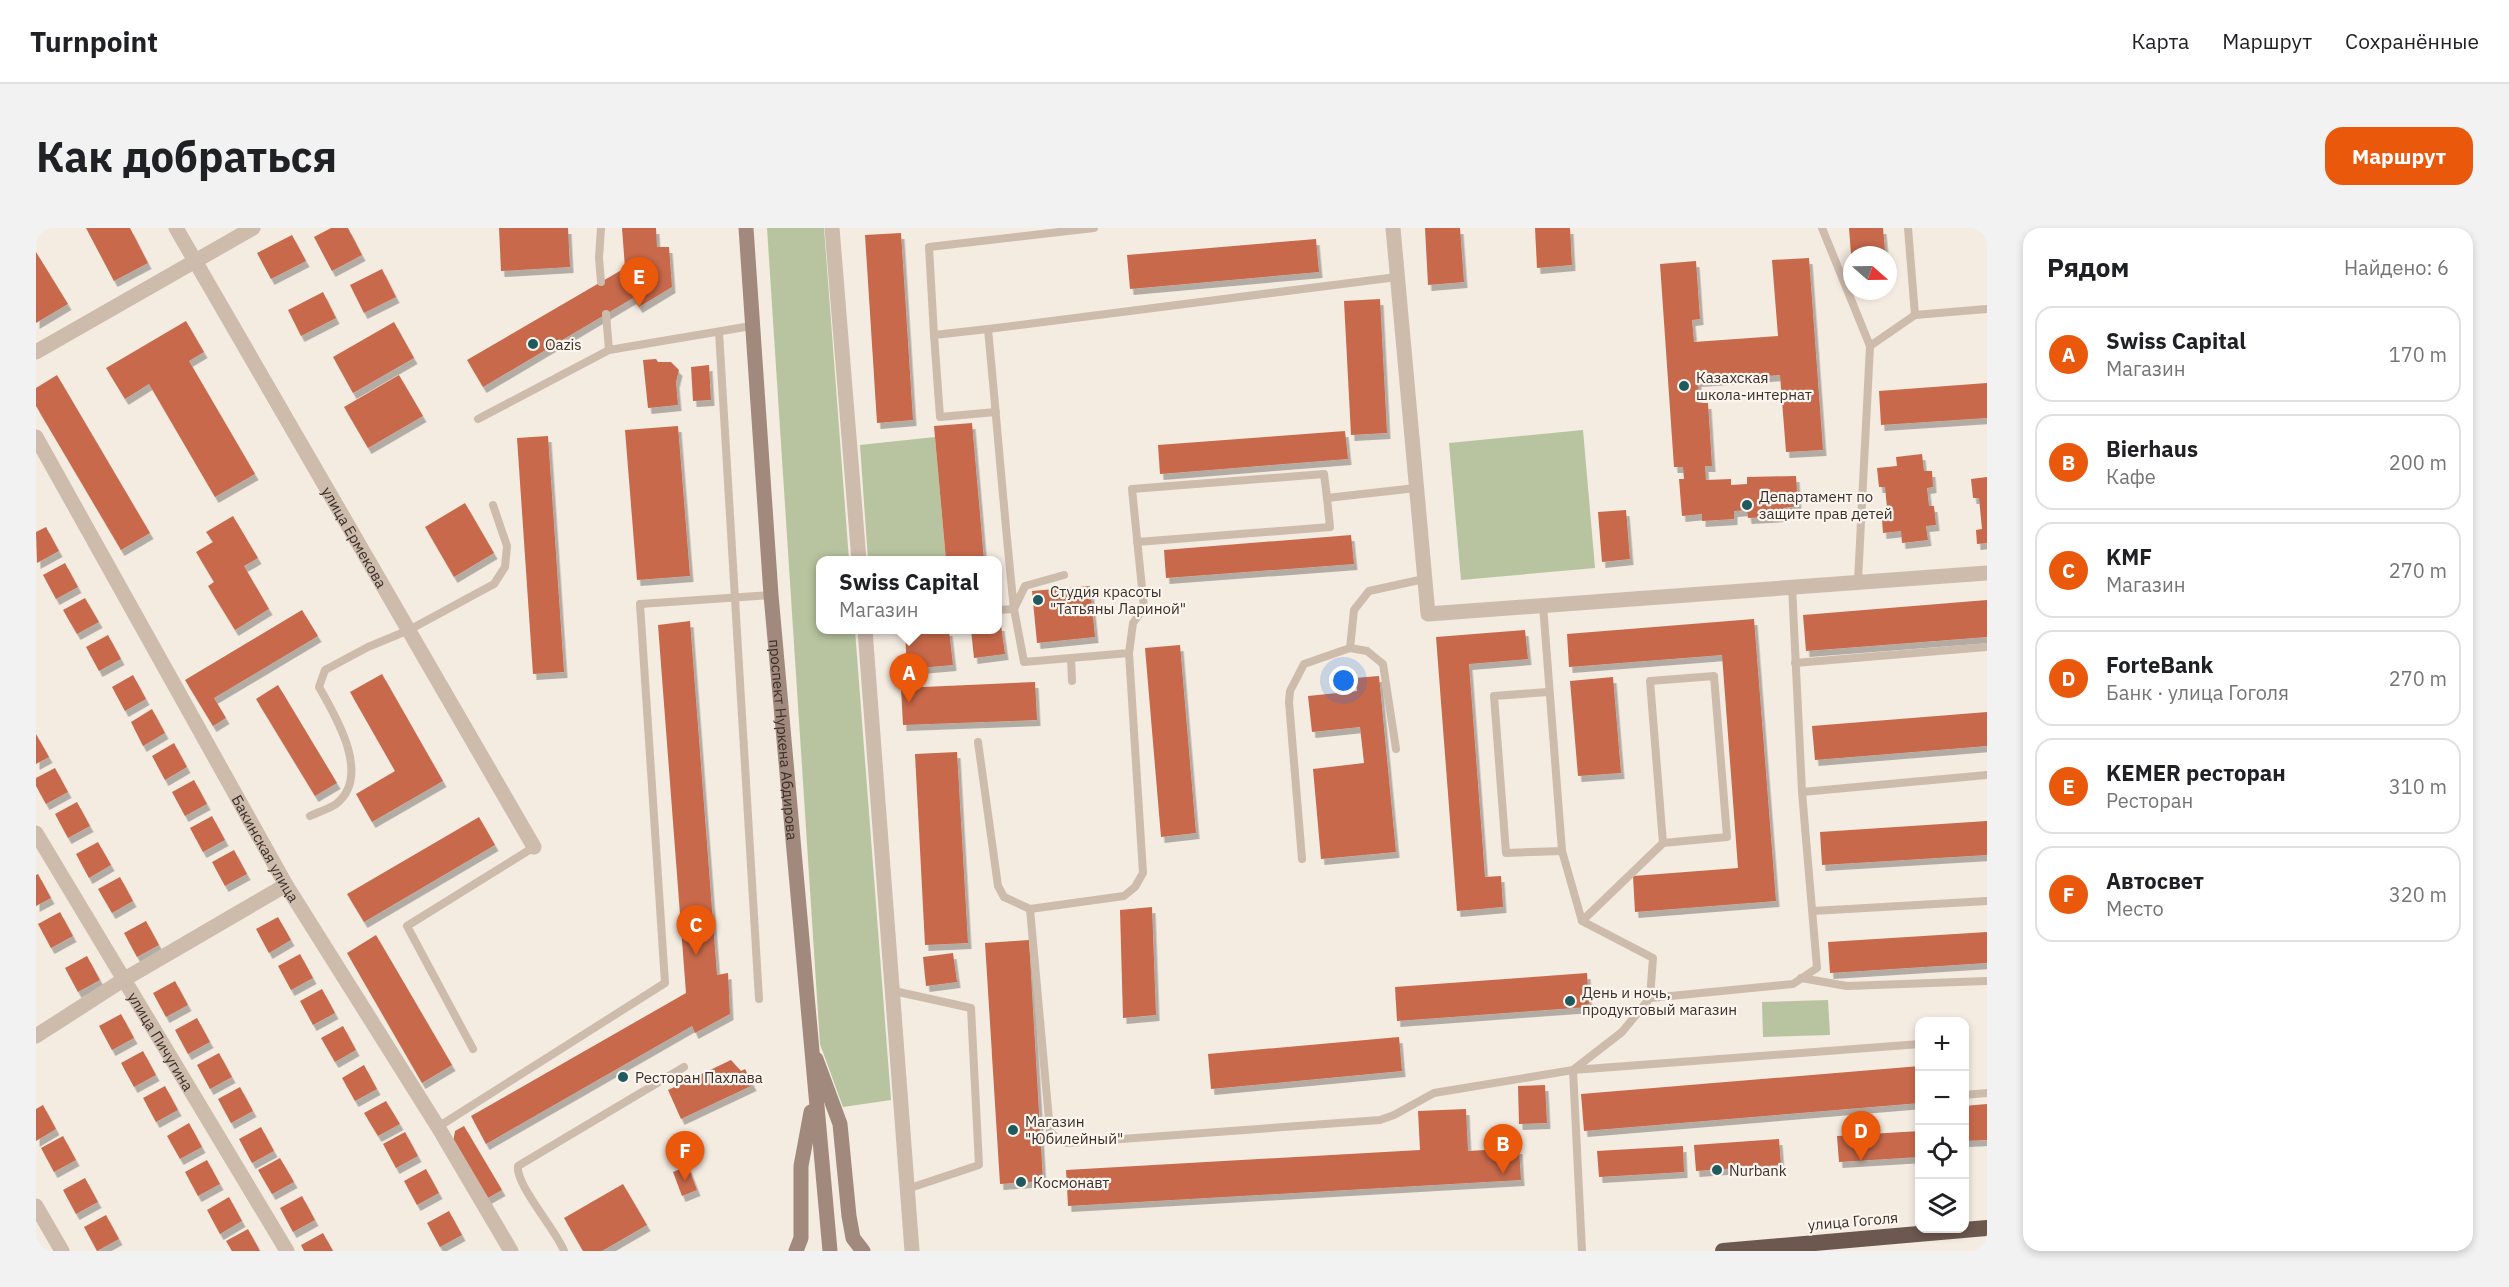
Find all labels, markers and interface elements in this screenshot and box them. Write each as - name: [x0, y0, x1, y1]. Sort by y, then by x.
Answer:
- text: Turnpoint: [30, 23, 158, 60]
- text: Карта: [2131, 27, 2189, 55]
- text: Маршрут: [2222, 27, 2312, 55]
- text: Сохранённые: [2345, 27, 2479, 55]
- button: Маршрут: [2325, 127, 2473, 185]
- text: Как добраться: [36, 129, 337, 184]
- north arrow: [1843, 246, 1897, 300]
- text: Рядом: [2047, 250, 2129, 284]
- text: Найдено: 6: [2344, 254, 2449, 281]
- pin: E: [620, 257, 658, 307]
- text: Swiss Capital: [2106, 326, 2246, 355]
- place label: Oazis: [545, 335, 582, 354]
- marker: Oazis: [526, 337, 540, 351]
- text: A: [2062, 341, 2075, 368]
- text: 170 m: [2389, 341, 2447, 368]
- text: Магазин: [2106, 355, 2186, 382]
- place label: Казахская школа-интернат: [1696, 368, 1812, 404]
- marker: Казахская школа-интернат: [1677, 379, 1691, 393]
- text: Bierhaus: [2106, 434, 2198, 463]
- text: B: [2062, 449, 2075, 476]
- text: 200 m: [2389, 449, 2447, 476]
- text: Кафе: [2106, 463, 2156, 490]
- street label: улица Ермекова: [318, 483, 392, 591]
- place label: Департамент по защите прав детей: [1759, 487, 1892, 523]
- marker: Департамент по защите прав детей: [1740, 498, 1754, 512]
- text: KMF: [2106, 542, 2152, 571]
- popup: [816, 556, 1002, 634]
- text: C: [2062, 557, 2075, 584]
- text: 270 m: [2389, 557, 2447, 584]
- text: Swiss Capital: [839, 567, 979, 596]
- text: Магазин: [2106, 571, 2186, 598]
- place label: Студия красоты "Татьяны Лариной": [1050, 582, 1186, 618]
- marker: Студия красоты "Татьяны Лариной": [1031, 593, 1045, 607]
- text: Магазин: [839, 596, 919, 623]
- street label: проспект Нуркена Абдирова: [766, 638, 803, 841]
- text: ForteBank: [2106, 650, 2213, 679]
- pin: A: [890, 654, 928, 703]
- text: D: [2062, 665, 2075, 692]
- text: 270 m: [2389, 665, 2447, 692]
- your location: [1329, 666, 1358, 695]
- text: Банк · улица Гоголя: [2106, 679, 2289, 706]
- text: KEMER ресторан: [2106, 758, 2286, 787]
- text: E: [2062, 773, 2075, 800]
- text: 310 m: [2389, 773, 2447, 800]
- text: Ресторан: [2106, 787, 2193, 814]
- street label: Бакинская улица: [228, 791, 304, 905]
- text: Автосвет: [2106, 866, 2204, 895]
- text: F: [2063, 881, 2074, 908]
- text: 320 m: [2389, 881, 2447, 908]
- text: Место: [2106, 895, 2164, 922]
- pin: C: [676, 906, 716, 955]
- place label: День и ночь, продуктовый магазин: [1582, 983, 1737, 1019]
- street label: улица Пичугина: [124, 988, 198, 1094]
- marker: День и ночь, продуктовый магазин: [1563, 994, 1577, 1008]
- map controls: [1915, 1017, 1969, 1233]
- button: +: [1915, 1017, 1969, 1071]
- place label: Ресторан Пахлава: [635, 1068, 763, 1087]
- marker: Ресторан Пахлава: [616, 1070, 630, 1084]
- button: −: [1915, 1071, 1969, 1125]
- place label: Магазин "Юбилейный": [1025, 1112, 1123, 1148]
- pin: D: [1842, 1112, 1880, 1161]
- marker: Магазин "Юбилейный": [1006, 1123, 1020, 1137]
- pin: B: [1484, 1124, 1522, 1174]
- button: locate: [1915, 1125, 1969, 1179]
- pin: F: [666, 1132, 704, 1181]
- place label: Nurbank: [1729, 1161, 1787, 1180]
- marker: Nurbank: [1710, 1163, 1724, 1177]
- place label: Космонавт: [1033, 1173, 1109, 1192]
- marker: Космонавт: [1014, 1175, 1028, 1189]
- button: layers: [1915, 1179, 1969, 1233]
- street label: улица Гоголя: [1807, 1208, 1899, 1234]

